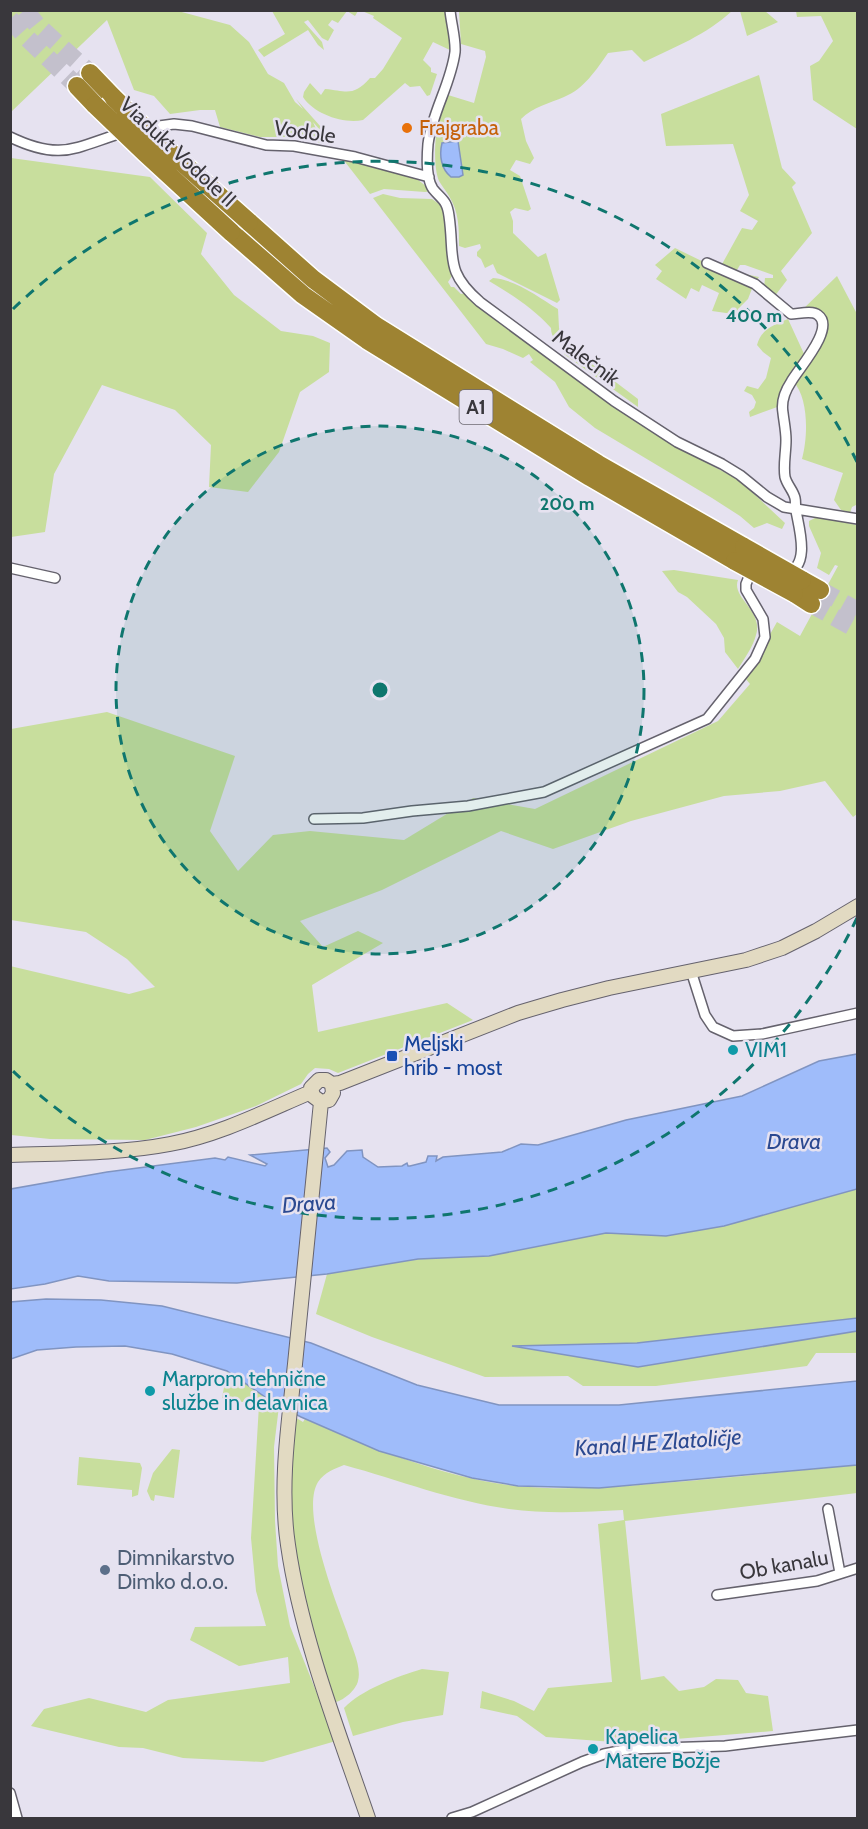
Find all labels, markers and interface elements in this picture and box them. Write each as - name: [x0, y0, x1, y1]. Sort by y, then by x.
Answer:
- street label: Viadukt Vodole II: [115, 92, 242, 212]
- street label: Vodole: [273, 115, 338, 148]
- place label: Frajgraba: [419, 115, 499, 141]
- marker: Frajgraba: [400, 121, 414, 135]
- text: 400 m: [726, 305, 782, 327]
- street label: Malečnik: [548, 324, 625, 391]
- road number: A1: [460, 390, 492, 424]
- text: 200 m: [540, 493, 594, 515]
- centre of rings: [370, 680, 390, 700]
- place label: Meljski hrib - most: [404, 1031, 502, 1080]
- place label: VIM1: [745, 1037, 787, 1062]
- marker: VIM1: [726, 1043, 740, 1057]
- marker: Meljski hrib - most: [385, 1049, 399, 1063]
- water label: Drava: [767, 1128, 821, 1155]
- water label: Drava: [281, 1188, 337, 1219]
- place label: Marprom tehnične službe in delavnica: [162, 1366, 328, 1415]
- marker: Marprom tehnične službe in delavnica: [143, 1384, 157, 1398]
- water label: Kanal HE Zlatoličje: [574, 1423, 742, 1462]
- street label: Ob kanalu: [738, 1544, 830, 1585]
- place label: Dimnikarstvo Dimko d.o.o.: [117, 1545, 235, 1594]
- marker: Dimnikarstvo Dimko d.o.o.: [98, 1563, 112, 1577]
- place label: Kapelica Matere Božje: [605, 1724, 721, 1774]
- marker: Kapelica Matere Božje: [586, 1742, 600, 1756]

